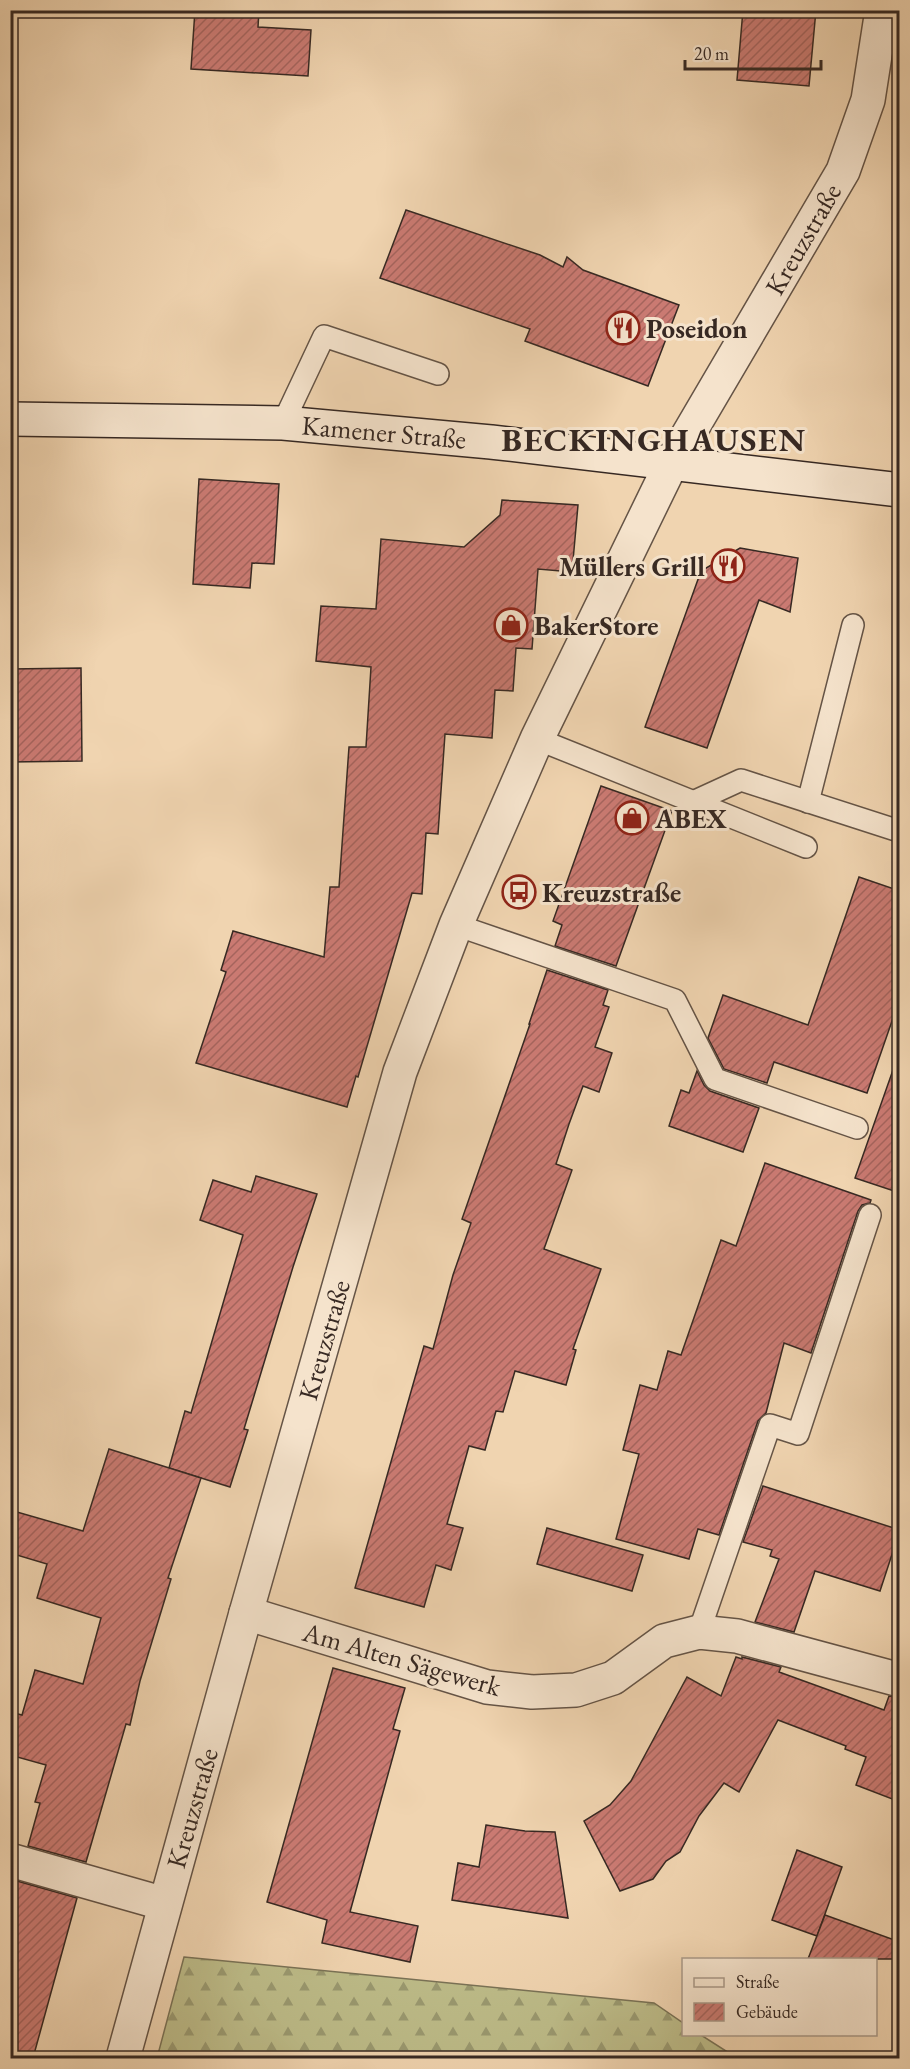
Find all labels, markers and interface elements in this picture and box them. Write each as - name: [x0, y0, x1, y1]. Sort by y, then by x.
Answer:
- scale bar: [685, 33, 822, 71]
- text: 20 m: [694, 42, 729, 65]
- street label: Kreuzstraße: [757, 177, 849, 301]
- restaurant icon: Poseidon: [605, 310, 641, 346]
- place label: Poseidon: [646, 311, 747, 346]
- street label: Kamener Straße: [300, 407, 468, 457]
- district label: BECKINGHAUSEN: [501, 418, 807, 461]
- restaurant icon: Müllers Grill: [710, 548, 746, 584]
- place label: Müllers Grill: [559, 549, 705, 584]
- shop icon: BakerStore: [493, 607, 529, 643]
- place label: BakerStore: [534, 608, 659, 643]
- shop icon: ABEX: [614, 800, 650, 836]
- place label: ABEX: [654, 801, 728, 836]
- bus stop icon: Kreuzstraße: [501, 874, 537, 910]
- place label: Kreuzstraße: [542, 875, 681, 910]
- street label: Kreuzstraße: [290, 1276, 358, 1404]
- street label: Am Alten Sägewerk: [298, 1614, 505, 1704]
- street label: Kreuzstraße: [158, 1744, 226, 1872]
- legend: [682, 1958, 877, 2036]
- text: Straße: [736, 1970, 779, 1993]
- text: Gebäude: [736, 2000, 798, 2023]

